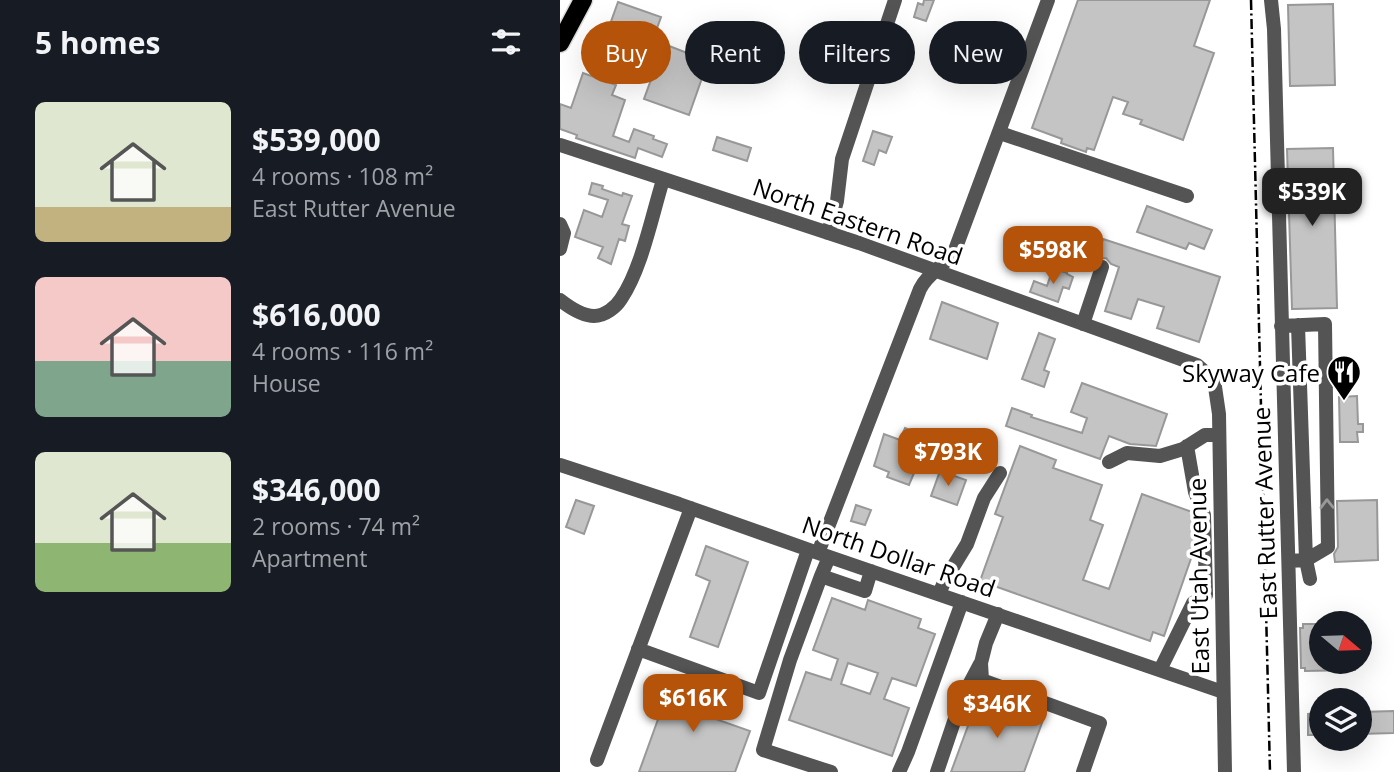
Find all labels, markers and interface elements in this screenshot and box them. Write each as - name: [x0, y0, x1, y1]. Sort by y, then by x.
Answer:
- chip: Buy: [581, 21, 671, 84]
- chip: Rent: [685, 21, 785, 84]
- chip: Filters: [799, 21, 915, 84]
- chip: New: [929, 21, 1027, 84]
- text: 5 homes: [35, 22, 160, 63]
- icon: filters: [487, 23, 525, 61]
- text: $539,000: [252, 119, 381, 160]
- icon: home: [91, 130, 175, 214]
- text: 4 rooms · 108 m²: [252, 160, 433, 192]
- pin: $539K: [1263, 168, 1361, 228]
- street label: North Eastern Road: [749, 170, 967, 272]
- text: $539K: [1278, 175, 1346, 207]
- text: East Rutter Avenue: [252, 192, 456, 224]
- pin: $598K: [1004, 226, 1102, 286]
- text: $598K: [1019, 233, 1087, 265]
- text: $616,000: [252, 294, 381, 335]
- icon: home: [91, 305, 175, 389]
- text: 4 rooms · 116 m²: [252, 335, 433, 367]
- restaurant icon: Skyway Cafe: [1325, 353, 1363, 402]
- place label: Skyway Cafe: [1182, 356, 1320, 389]
- text: House: [252, 367, 321, 399]
- street label: East Rutter Avenue: [1244, 406, 1284, 620]
- pin: $793K: [899, 428, 997, 488]
- text: $793K: [914, 435, 982, 467]
- text: $346,000: [252, 469, 381, 510]
- street label: East Utah Avenue: [1180, 477, 1216, 675]
- icon: home: [91, 480, 175, 564]
- one-way arrow: [1320, 499, 1335, 510]
- street label: North Dollar Road: [798, 507, 1000, 605]
- text: 2 rooms · 74 m²: [252, 510, 420, 542]
- text: Apartment: [252, 542, 368, 574]
- north arrow: [1309, 611, 1372, 674]
- map controls: [1309, 611, 1372, 751]
- pin: $616K: [644, 674, 742, 734]
- pin: $346K: [948, 680, 1046, 740]
- text: $616K: [659, 681, 727, 713]
- text: $346K: [963, 687, 1031, 719]
- button: layers: [1309, 688, 1372, 751]

